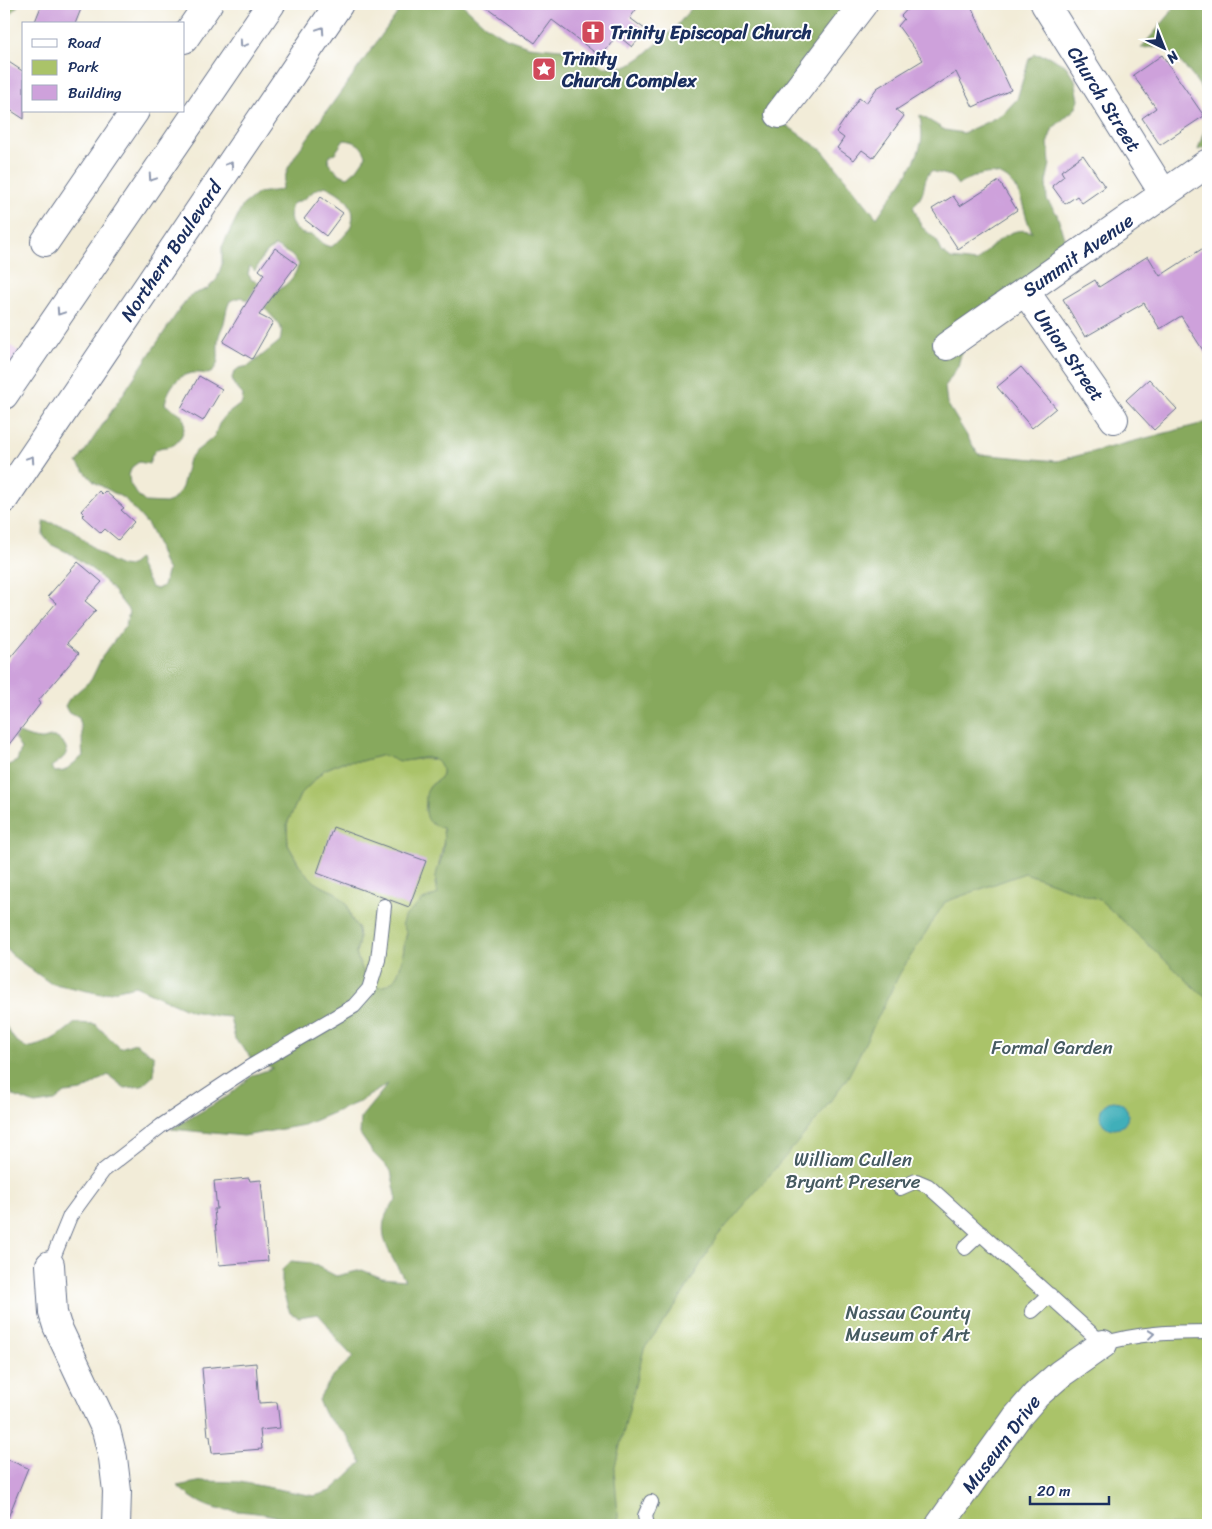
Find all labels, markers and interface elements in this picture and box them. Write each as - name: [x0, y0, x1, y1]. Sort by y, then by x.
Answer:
- place label: Trinity Episcopal Church: [610, 16, 812, 49]
- church icon: Trinity Episcopal Church: [580, 19, 606, 45]
- legend: [22, 22, 185, 112]
- north arrow: [1140, 22, 1190, 72]
- one-way arrow: [315, 26, 324, 36]
- text: Road: [68, 30, 101, 56]
- one-way arrow: [240, 38, 249, 48]
- street label: Church Street: [1058, 39, 1150, 159]
- place label: Trinity Church Complex: [561, 42, 698, 97]
- text: N: [1160, 44, 1185, 70]
- text: Park: [68, 54, 99, 80]
- place icon: Trinity Church Complex: [531, 56, 557, 82]
- text: Building: [68, 80, 122, 106]
- one-way arrow: [224, 161, 233, 171]
- street label: Northern Boulevard: [111, 172, 232, 328]
- one-way arrow: [149, 172, 158, 182]
- street label: Summit Avenue: [1015, 204, 1141, 306]
- street label: Union Street: [1025, 302, 1113, 408]
- one-way arrow: [57, 307, 66, 316]
- one-way arrow: [25, 455, 34, 464]
- park label: Formal Garden: [991, 1031, 1113, 1064]
- park label: William Cullen Bryant Preserve: [785, 1143, 921, 1198]
- park label: Nassau County Museum of Art: [845, 1296, 971, 1351]
- one-way arrow: [1147, 1329, 1155, 1340]
- street label: Museum Drive: [953, 1387, 1049, 1501]
- scale bar: [1030, 1474, 1108, 1506]
- text: 20 m: [1037, 1478, 1071, 1504]

